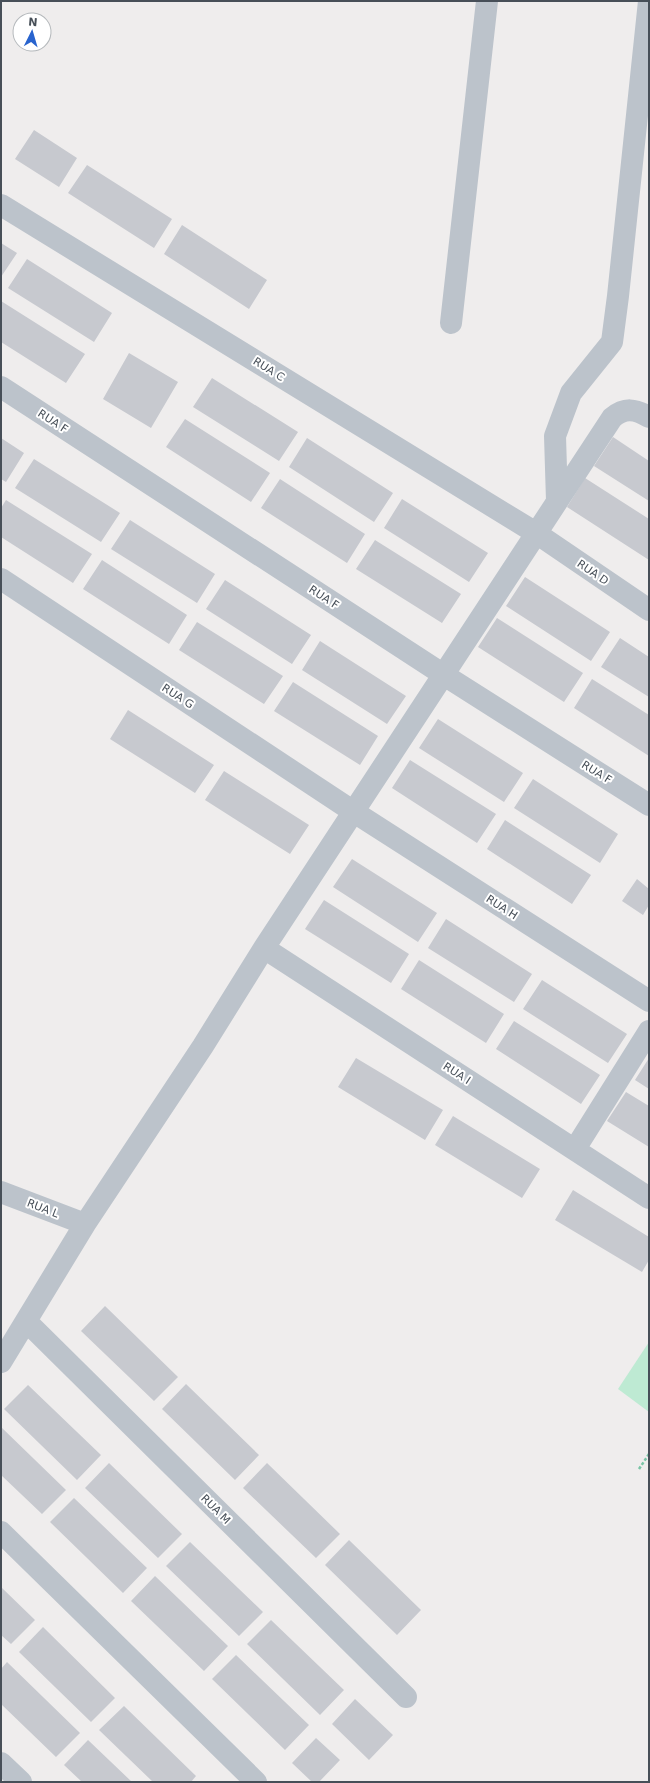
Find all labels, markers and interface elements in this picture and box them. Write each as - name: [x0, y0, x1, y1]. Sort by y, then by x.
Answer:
- north arrow: [12, 12, 52, 52]
- text: N: [28, 16, 38, 29]
- street label: RUA C: [251, 355, 287, 384]
- street label: RUA F: [35, 407, 70, 436]
- street label: RUA D: [574, 557, 611, 588]
- street label: RUA F: [306, 583, 341, 612]
- street label: RUA G: [159, 681, 196, 711]
- street label: RUA F: [579, 758, 614, 787]
- street label: RUA H: [484, 892, 520, 922]
- street label: RUA I: [441, 1060, 473, 1087]
- street label: RUA L: [25, 1197, 61, 1221]
- street label: RUA M: [198, 1492, 233, 1527]

